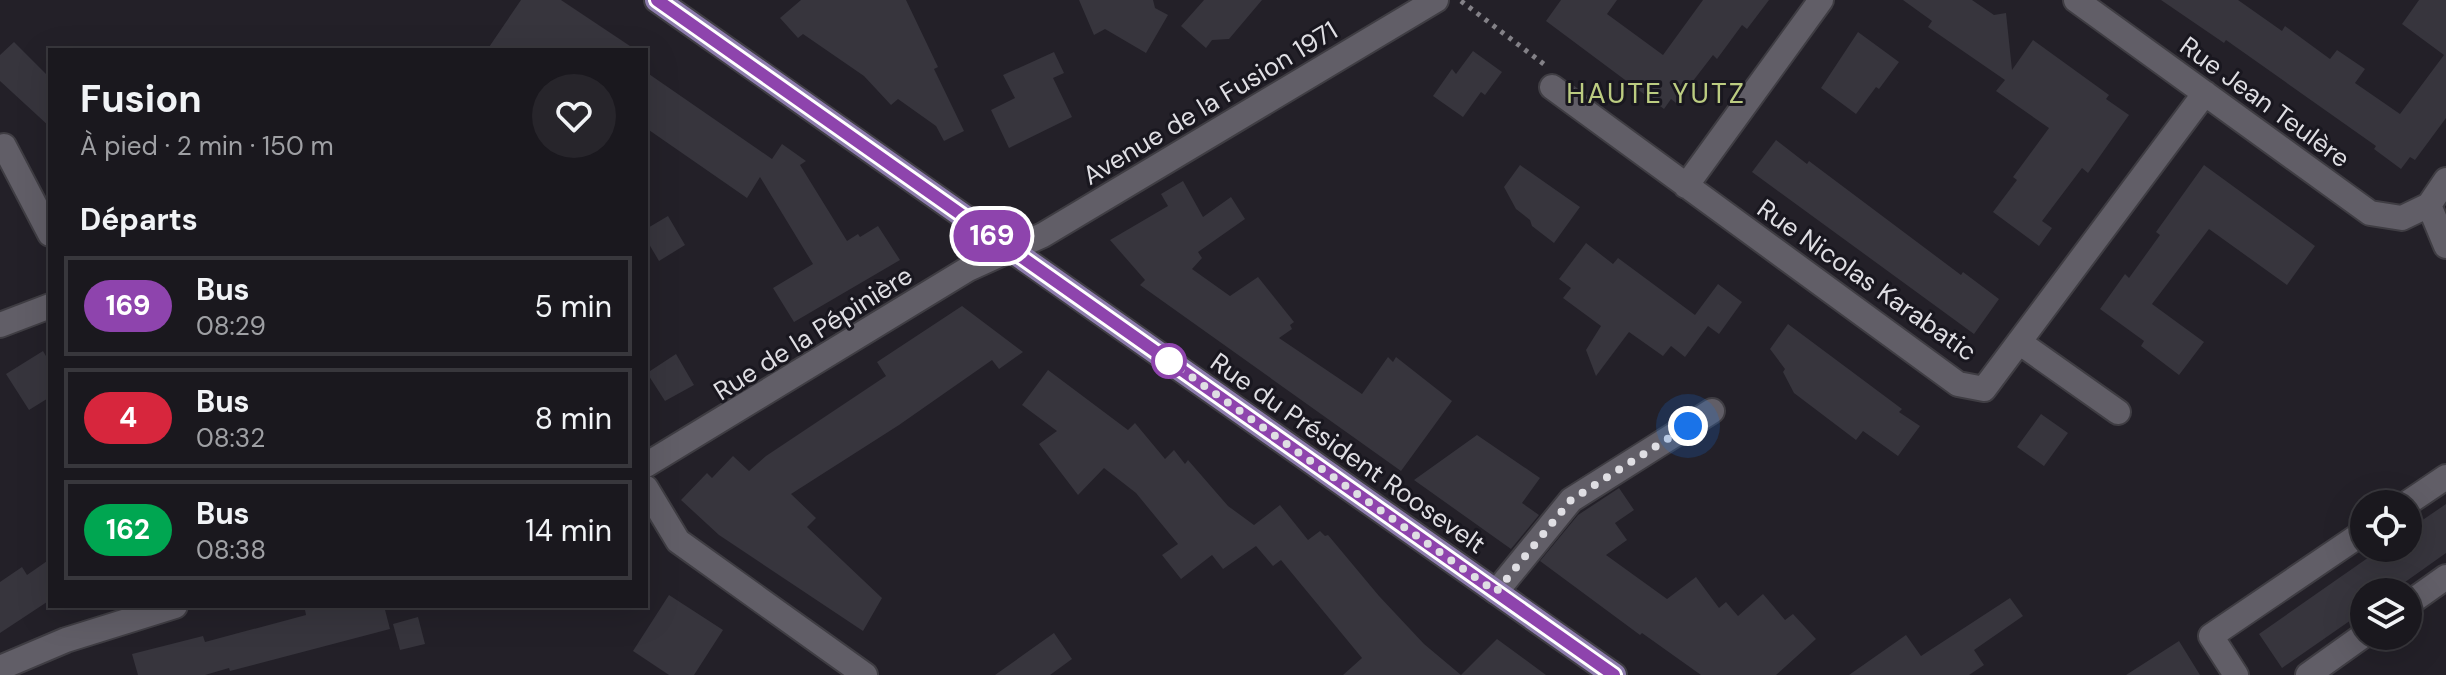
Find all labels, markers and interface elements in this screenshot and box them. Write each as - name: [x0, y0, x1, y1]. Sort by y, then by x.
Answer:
- street label: Avenue de la Fusion 1971: [1076, 13, 1344, 193]
- street label: Rue Jean Teulère: [2173, 29, 2357, 175]
- text: Fusion: [80, 74, 202, 124]
- button: heart: [532, 74, 616, 158]
- district label: HAUTE YUTZ: [1566, 75, 1746, 112]
- text: À pied · 2 min · 150 m: [80, 129, 334, 163]
- street label: Rue Nicolas Karabatic: [1751, 191, 1983, 369]
- text: Départs: [80, 200, 198, 239]
- line badge: 169: [946, 210, 1038, 262]
- text: 169: [969, 217, 1015, 254]
- street label: Rue de la Pépinière: [707, 258, 919, 408]
- text: Bus: [196, 270, 250, 309]
- text: 169: [105, 287, 151, 324]
- text: 5 min: [535, 287, 612, 326]
- text: 08:29: [196, 309, 266, 343]
- unlabelled marker: [1152, 344, 1186, 378]
- street label: Rue du Président Roosevelt: [1204, 345, 1492, 561]
- text: Bus: [196, 382, 250, 421]
- text: 4: [119, 399, 137, 436]
- text: 8 min: [535, 399, 612, 438]
- your location: [1668, 406, 1708, 446]
- text: 08:32: [196, 421, 265, 455]
- map controls: [2350, 490, 2422, 650]
- button: locate: [2350, 490, 2422, 562]
- text: Bus: [196, 494, 250, 533]
- text: 162: [106, 511, 150, 548]
- text: 14 min: [525, 511, 612, 550]
- text: 08:38: [196, 533, 266, 567]
- button: layers: [2350, 578, 2422, 650]

